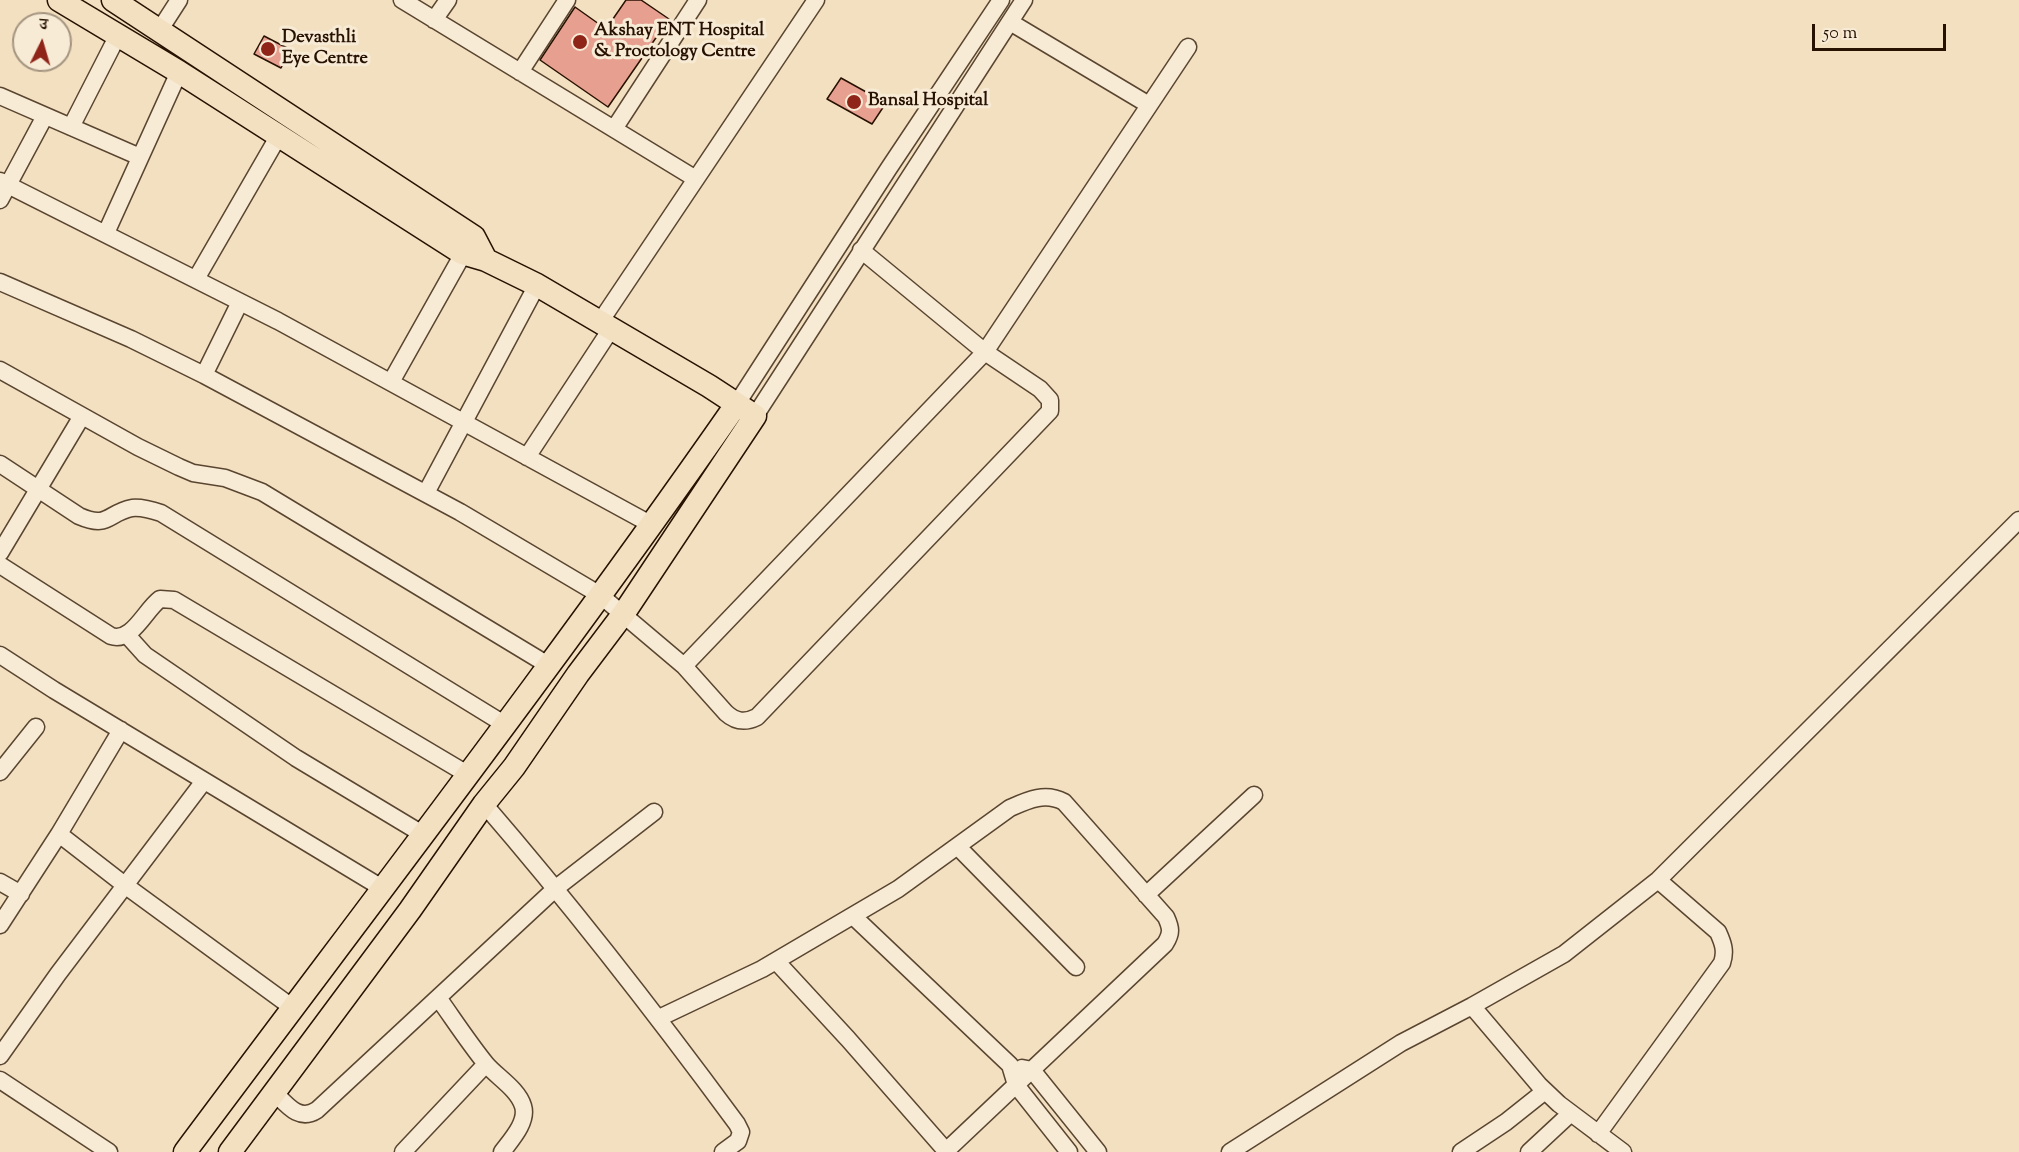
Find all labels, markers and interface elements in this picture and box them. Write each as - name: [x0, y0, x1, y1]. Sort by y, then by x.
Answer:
- north arrow: [12, 12, 72, 72]
- scale bar: [1815, 12, 1948, 50]
- text: उ: [38, 14, 49, 37]
- place label: Akshay ENT Hospital & Proctology Centre: [594, 21, 764, 63]
- text: 50 m: [1823, 21, 1857, 47]
- place label: Devasthli Eye Centre: [282, 28, 368, 70]
- marker: Akshay ENT Hospital & Proctology Centre: [571, 33, 589, 51]
- marker: Devasthli Eye Centre: [259, 40, 277, 58]
- place label: Bansal Hospital: [868, 91, 988, 113]
- marker: Bansal Hospital: [845, 93, 863, 111]

